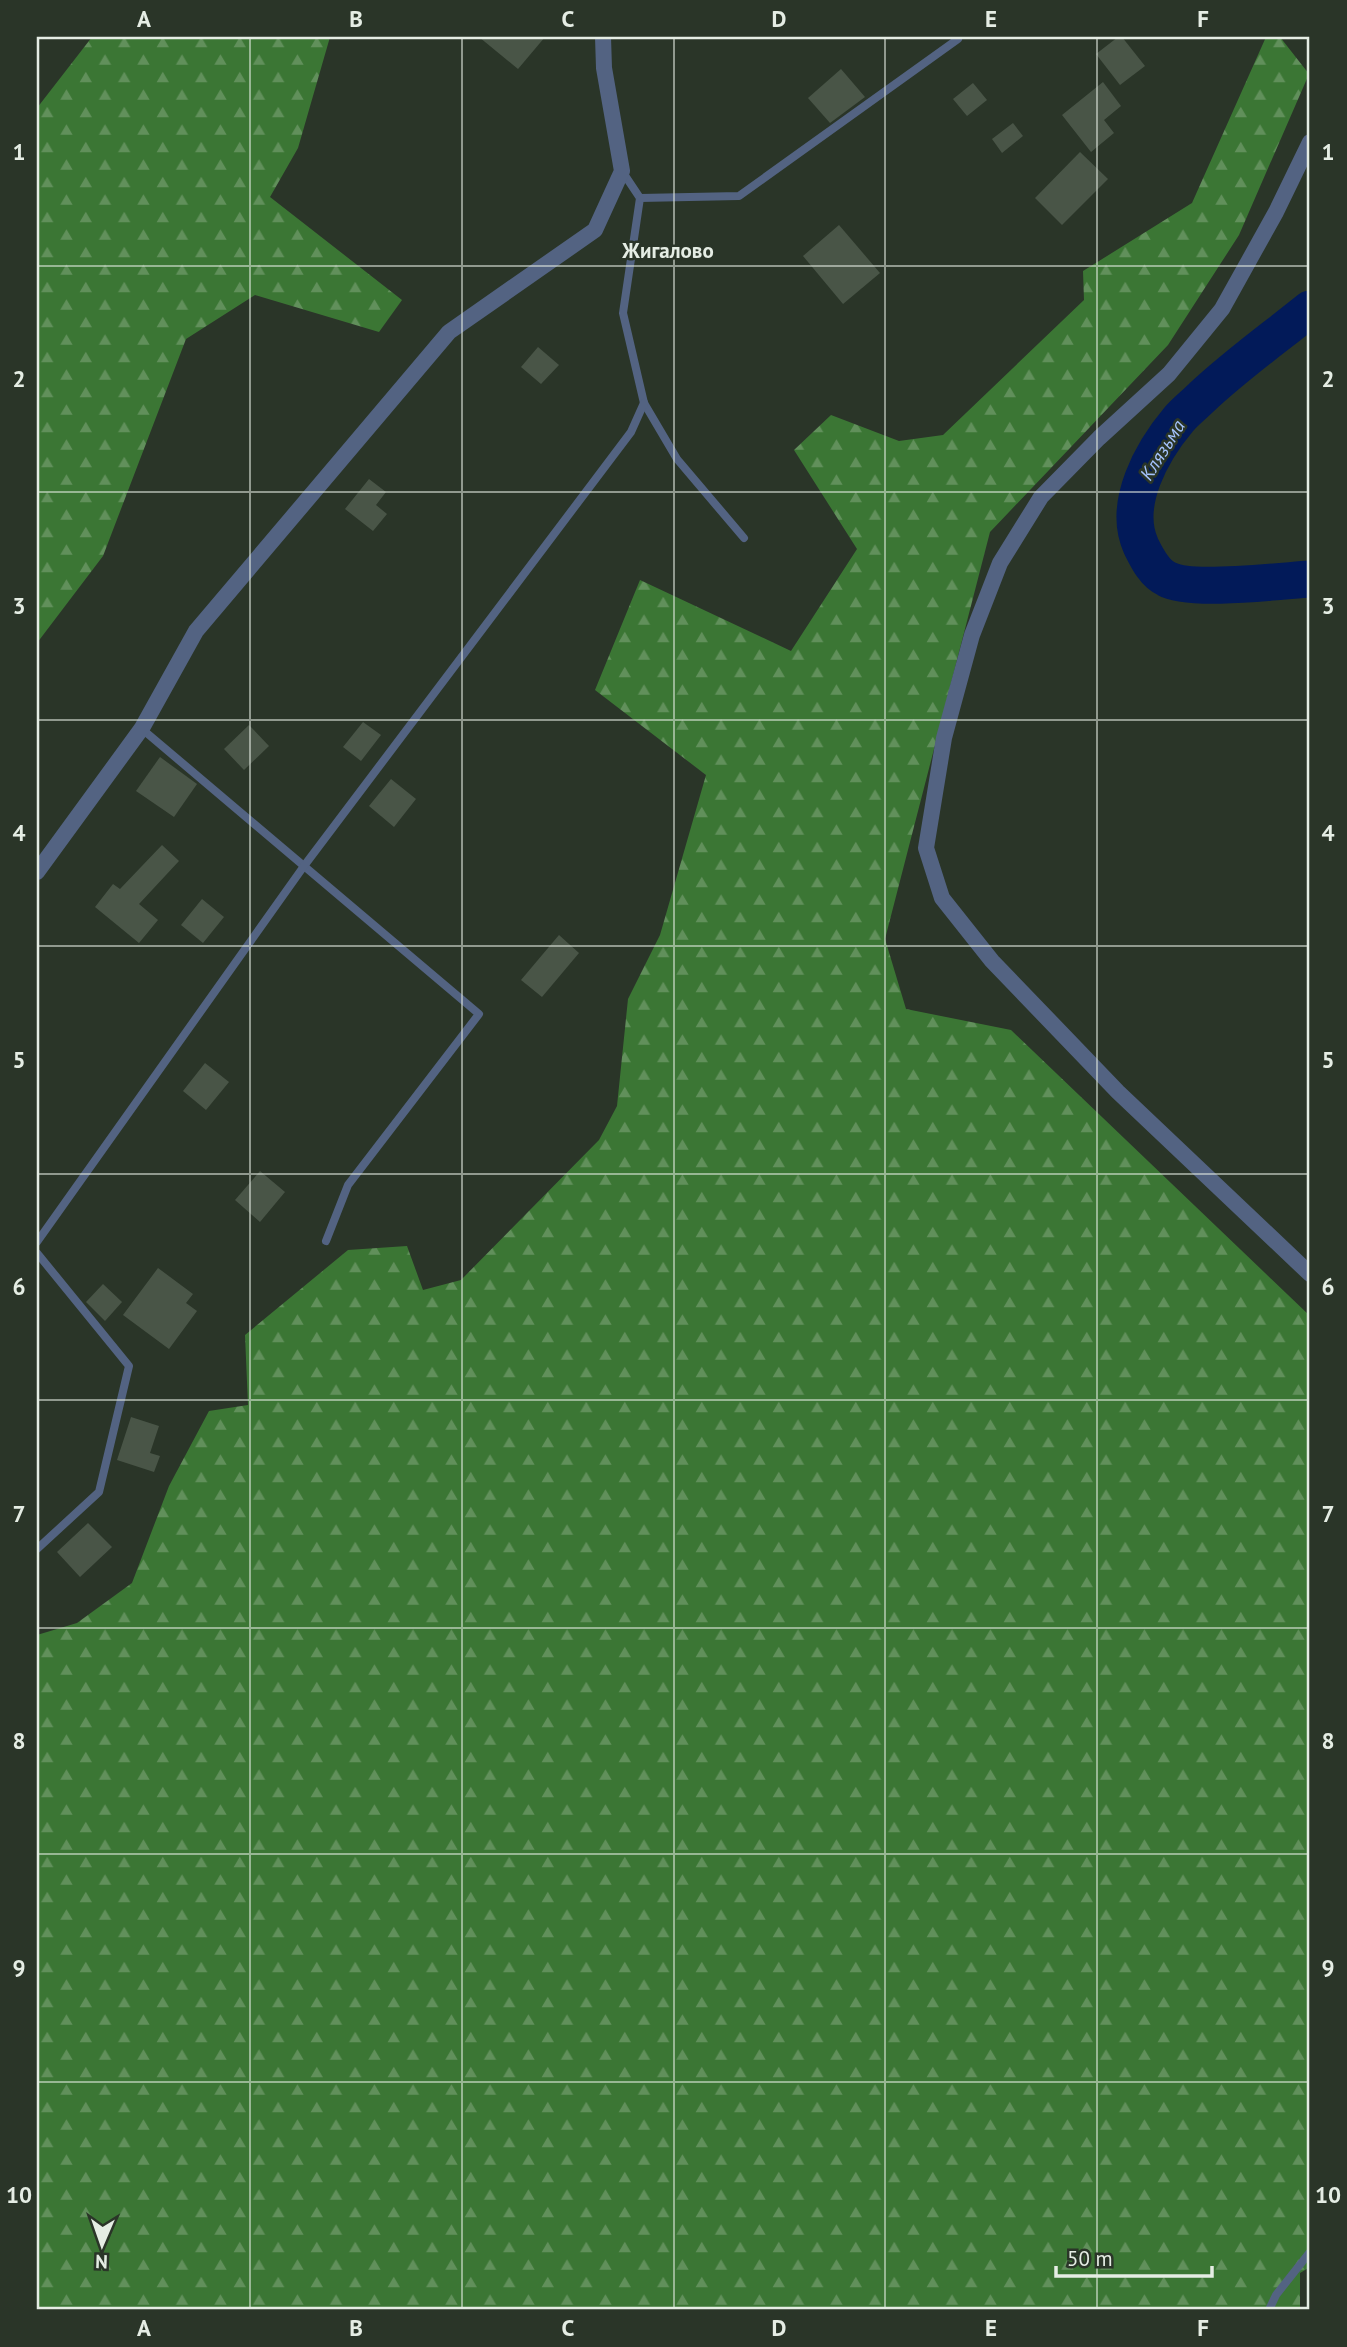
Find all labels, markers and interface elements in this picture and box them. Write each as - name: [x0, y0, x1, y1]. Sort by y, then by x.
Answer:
- text: A: [137, 4, 151, 33]
- text: B: [349, 4, 363, 33]
- text: C: [562, 4, 575, 33]
- text: D: [772, 4, 786, 33]
- text: E: [985, 4, 997, 33]
- text: F: [1197, 4, 1209, 33]
- text: 1: [12, 137, 26, 166]
- text: 1: [1321, 137, 1335, 166]
- district label: Жигалово: [621, 237, 714, 264]
- text: 2: [12, 364, 26, 393]
- text: 2: [1321, 364, 1335, 393]
- water label: Клязьма: [1134, 415, 1190, 485]
- text: 3: [12, 591, 26, 620]
- text: 3: [1321, 591, 1335, 620]
- text: 4: [12, 818, 26, 847]
- text: 4: [1321, 818, 1335, 847]
- text: 5: [12, 1045, 26, 1074]
- text: 5: [1321, 1045, 1335, 1074]
- text: 6: [12, 1272, 26, 1301]
- text: 6: [1321, 1272, 1335, 1301]
- text: 7: [12, 1499, 26, 1528]
- text: 7: [1321, 1499, 1335, 1528]
- text: 8: [12, 1726, 26, 1755]
- text: 8: [1321, 1726, 1335, 1755]
- text: 9: [12, 1953, 26, 1982]
- text: 9: [1321, 1953, 1335, 1982]
- text: 10: [6, 2180, 32, 2209]
- text: 10: [1315, 2180, 1341, 2209]
- north arrow: [66, 2210, 136, 2280]
- scale bar: [1056, 2235, 1212, 2279]
- text: 50 m: [1067, 2245, 1113, 2272]
- text: N: [95, 2250, 108, 2274]
- text: A: [137, 2313, 151, 2342]
- text: B: [349, 2313, 363, 2342]
- text: C: [562, 2313, 575, 2342]
- text: D: [772, 2313, 786, 2342]
- text: E: [985, 2313, 997, 2342]
- text: F: [1197, 2313, 1209, 2342]

